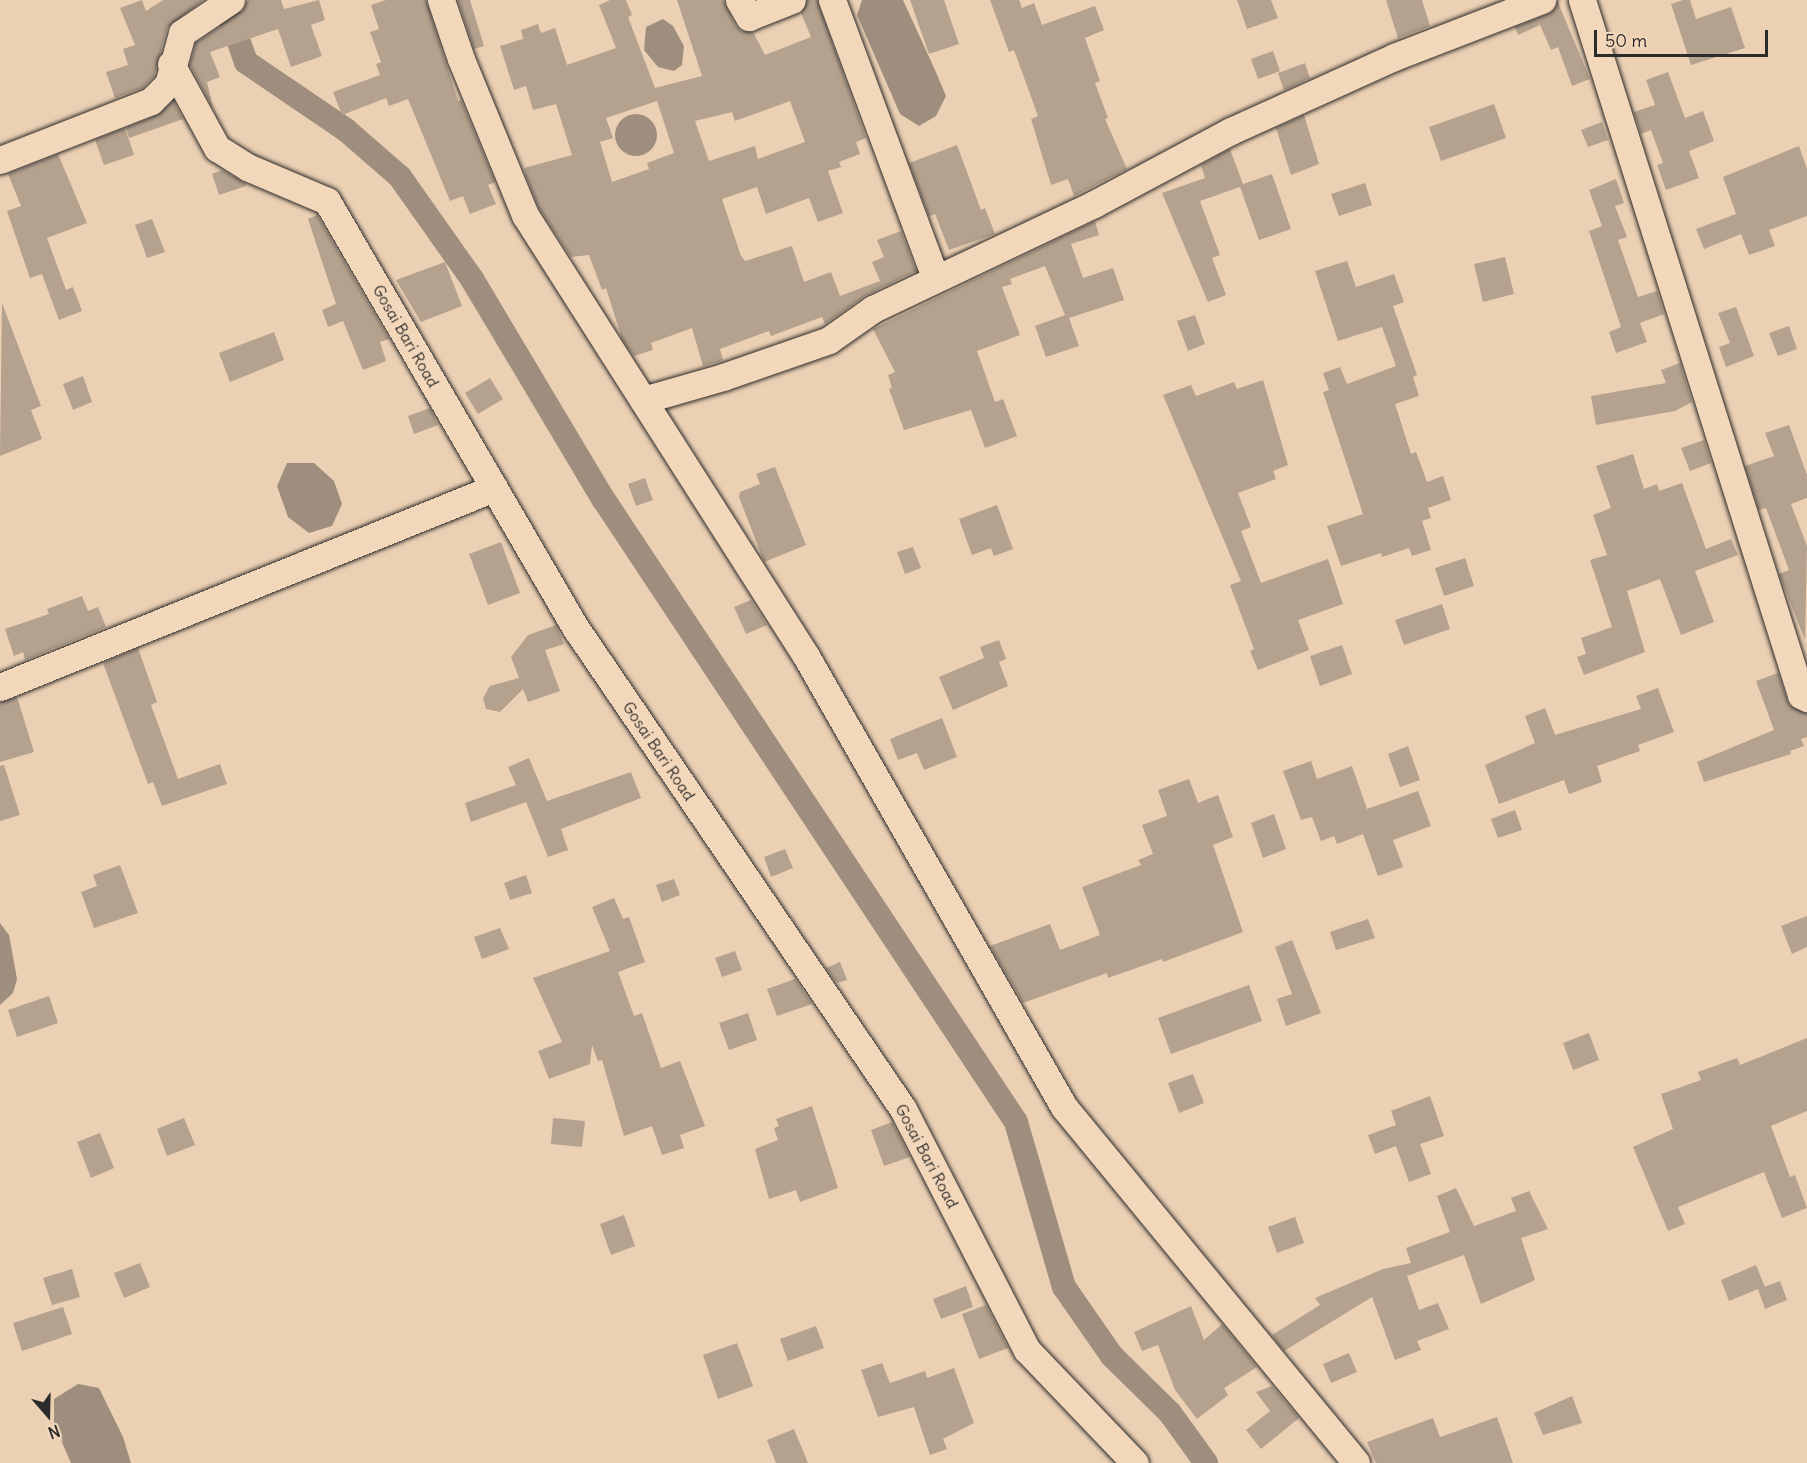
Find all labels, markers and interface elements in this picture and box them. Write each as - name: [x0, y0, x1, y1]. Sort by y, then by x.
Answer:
- scale bar: [1597, 18, 1771, 56]
- text: 50 m: [1605, 29, 1647, 52]
- street label: Gosai Bari Road: [369, 281, 443, 391]
- street label: Gosai Bari Road: [619, 698, 699, 804]
- street label: Gosai Bari Road: [891, 1101, 963, 1211]
- north arrow: [18, 1385, 78, 1445]
- text: N: [46, 1421, 63, 1443]

